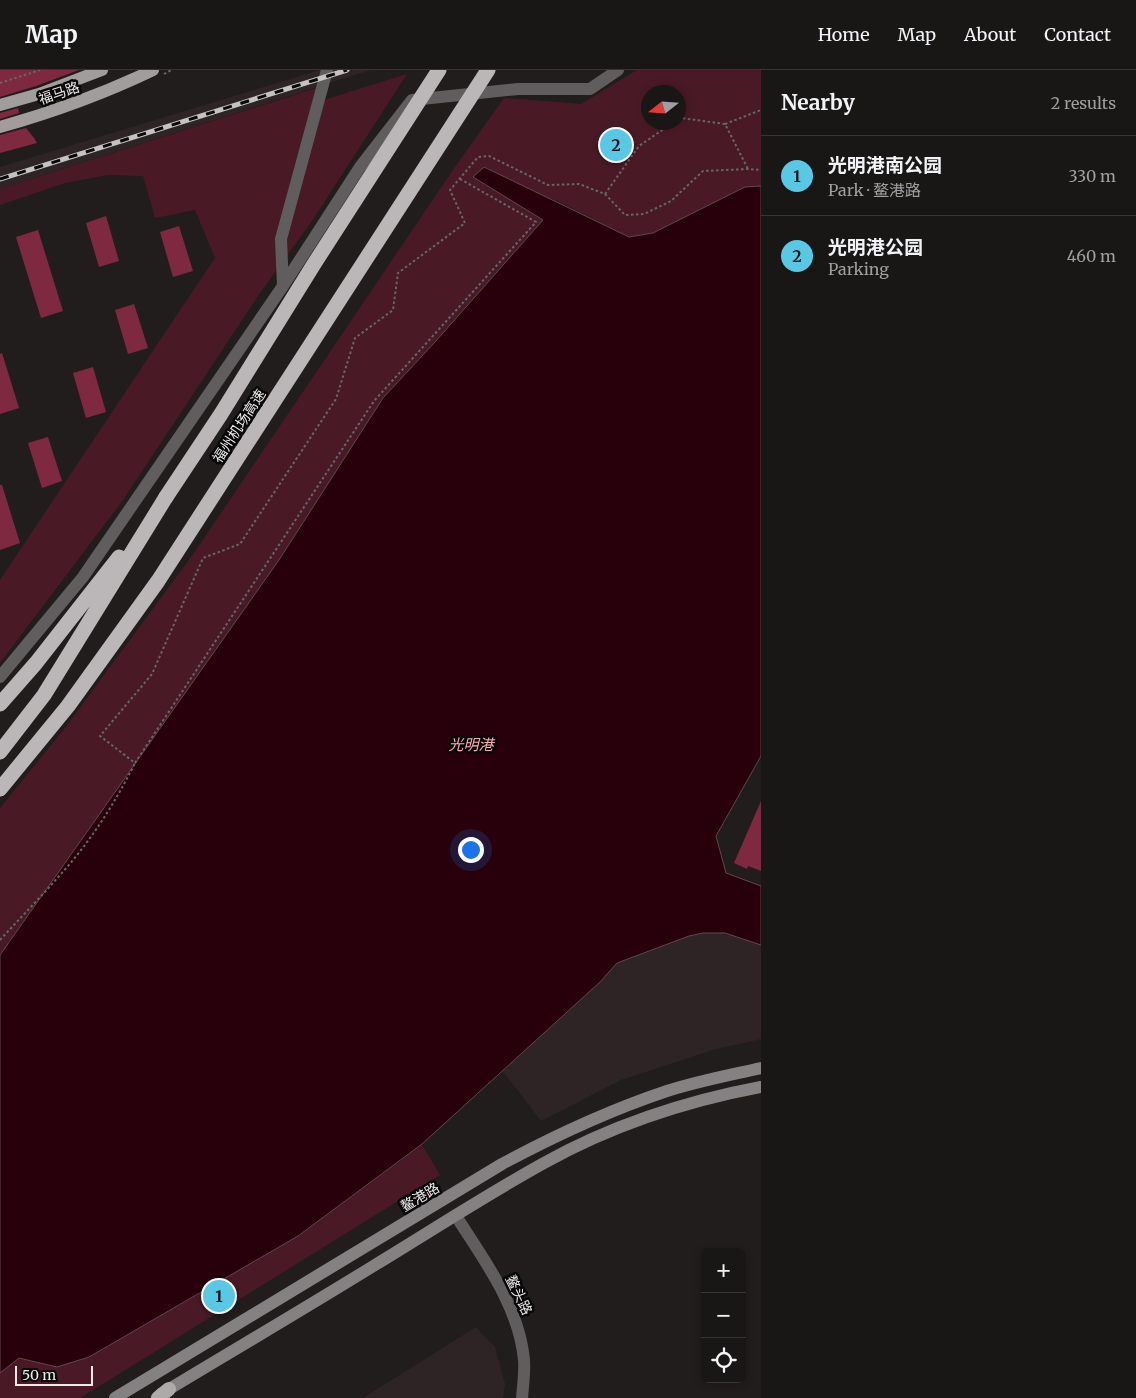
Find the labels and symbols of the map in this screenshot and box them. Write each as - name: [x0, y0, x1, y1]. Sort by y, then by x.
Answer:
- street label: 福马路: [36, 78, 82, 108]
- north arrow: [641, 85, 686, 130]
- pin: 2: [600, 126, 632, 164]
- street label: 福州机场高速: [209, 386, 269, 466]
- water label: 光明港: [448, 735, 495, 754]
- your location: [458, 837, 484, 863]
- street label: 鳌港路: [397, 1178, 443, 1216]
- street label: 鳌头路: [502, 1272, 536, 1318]
- pin: 1: [203, 1277, 235, 1315]
- scale bar: [15, 1363, 92, 1386]

